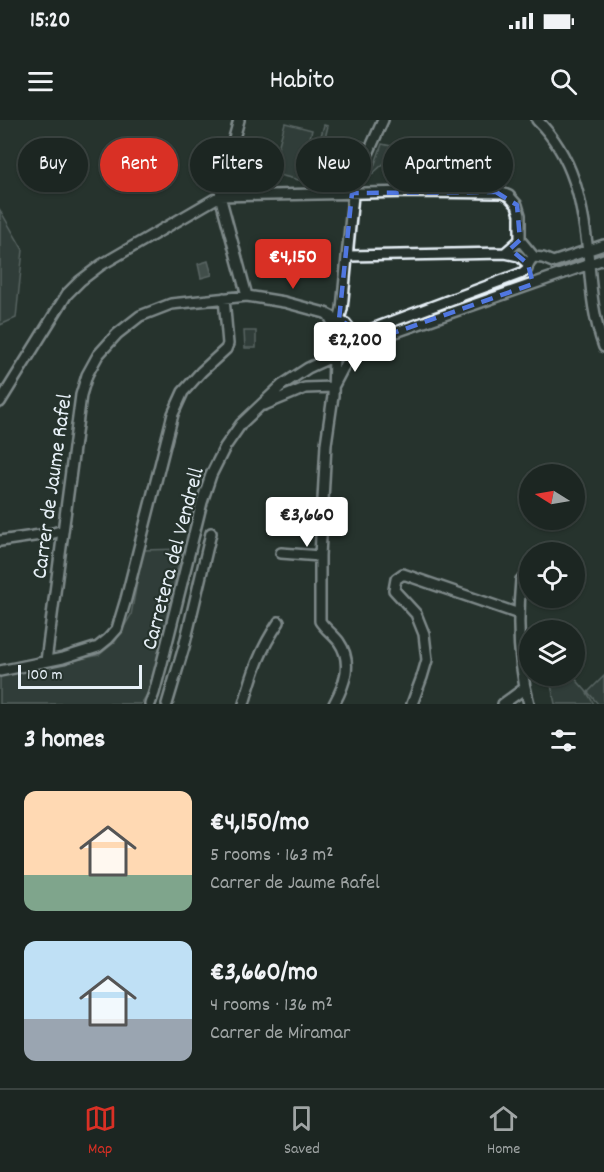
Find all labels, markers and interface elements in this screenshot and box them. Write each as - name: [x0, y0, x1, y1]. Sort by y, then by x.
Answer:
- text: 15:20: [30, 6, 70, 37]
- text: Habito: [269, 62, 335, 101]
- icon: menu: [24, 65, 57, 98]
- icon: search: [547, 65, 580, 98]
- chip: Buy: [18, 138, 88, 192]
- chip: Rent: [100, 138, 178, 192]
- chip: Filters: [190, 138, 284, 192]
- chip: New: [296, 138, 371, 192]
- chip: Apartment: [383, 138, 513, 192]
- pin: €4,150: [244, 239, 342, 290]
- text: €4,150: [269, 244, 317, 272]
- pin: €2,200: [306, 322, 404, 373]
- text: €2,200: [328, 327, 382, 355]
- street label: Carrer de Jaume Rafel: [25, 392, 82, 581]
- street label: Carretera del Vendrell: [135, 464, 214, 654]
- north arrow: [519, 464, 585, 530]
- map controls: [519, 464, 585, 686]
- pin: €3,660: [258, 497, 356, 548]
- text: €3,660: [280, 502, 334, 530]
- button: locate: [519, 542, 585, 608]
- button: layers: [519, 620, 585, 686]
- scale bar: [18, 662, 142, 690]
- text: 100 m: [27, 664, 63, 687]
- text: 3 homes: [24, 722, 105, 759]
- icon: filters: [547, 724, 580, 757]
- text: €4,150/mo: [210, 805, 309, 842]
- icon: home: [72, 815, 144, 887]
- text: 5 rooms · 163 m²: [210, 842, 334, 870]
- text: Carrer de Jaume Rafel: [210, 870, 380, 898]
- text: €3,660/mo: [210, 955, 317, 992]
- icon: home: [72, 965, 144, 1037]
- text: 4 rooms · 136 m²: [210, 992, 333, 1020]
- text: Carrer de Miramar: [210, 1020, 350, 1048]
- tab: Map: [84, 1102, 117, 1161]
- tab: Saved: [284, 1102, 320, 1161]
- tab: Home: [487, 1102, 520, 1161]

